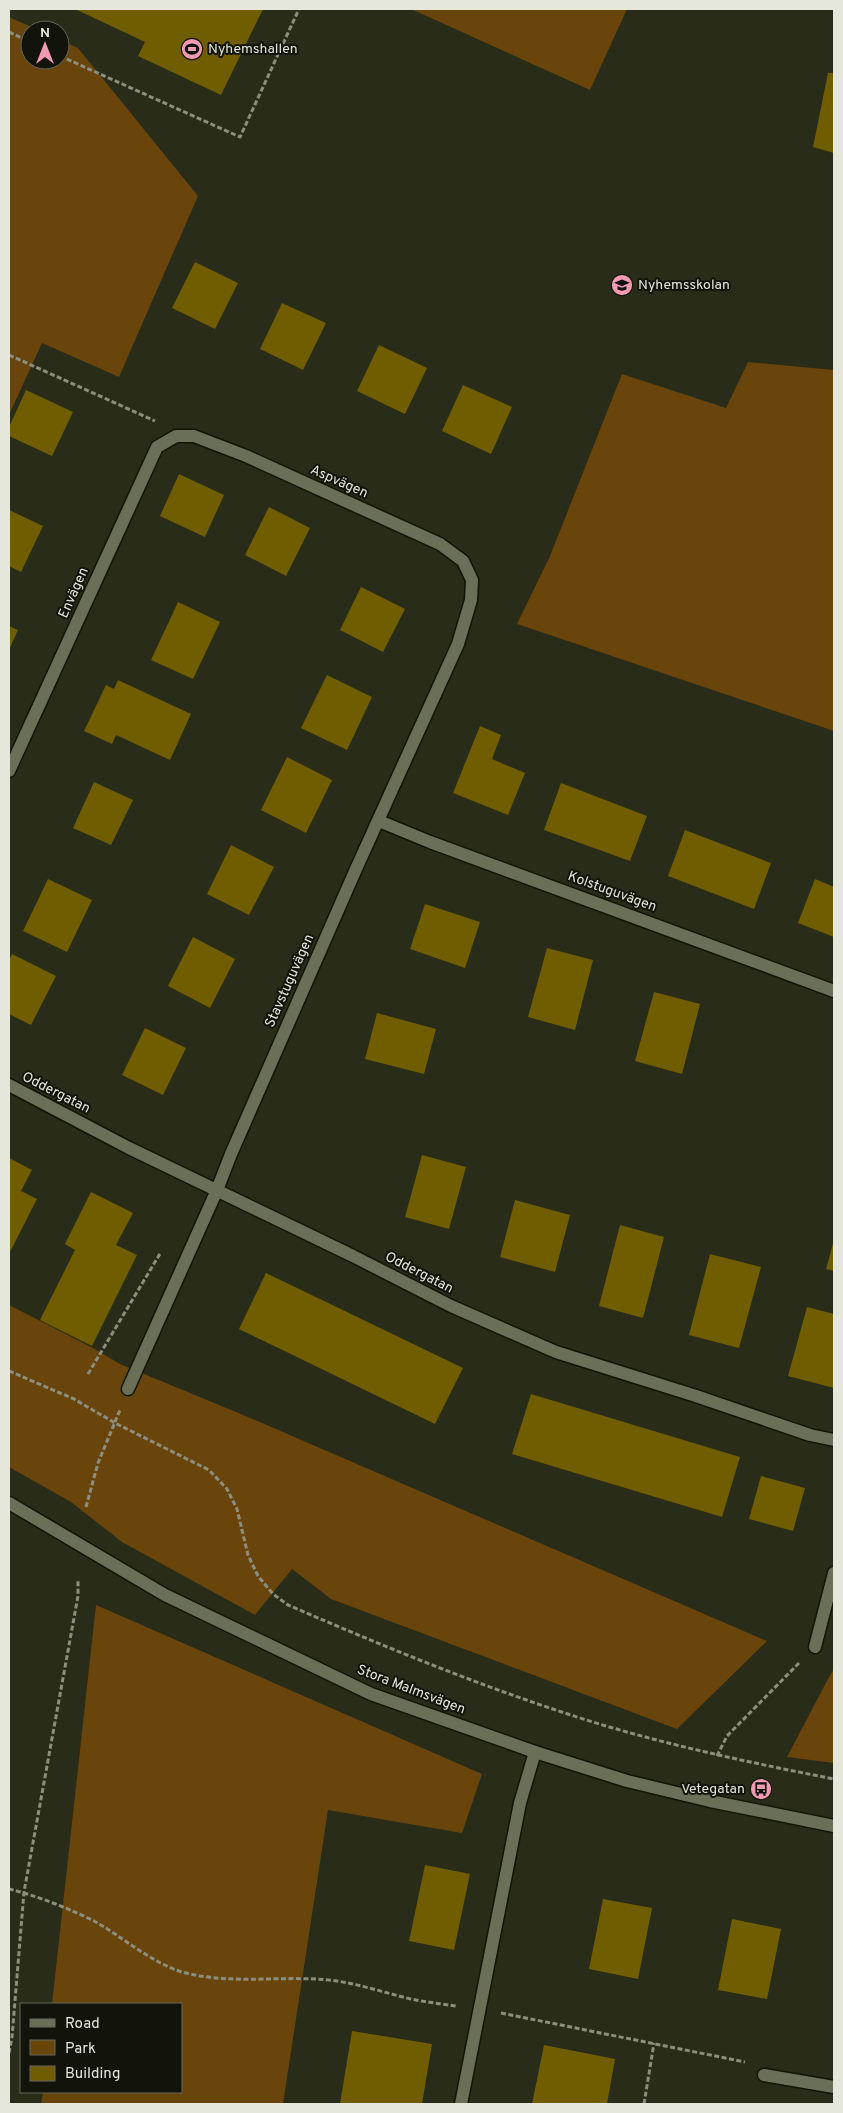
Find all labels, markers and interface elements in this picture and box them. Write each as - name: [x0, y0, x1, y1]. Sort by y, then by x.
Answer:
- north arrow: [20, 20, 70, 70]
- text: N: [40, 25, 50, 42]
- sports icon: Nyhemshallen: [180, 37, 204, 61]
- place label: Nyhemshallen: [208, 41, 298, 58]
- school or university icon: Nyhemsskolan: [610, 273, 634, 297]
- place label: Nyhemsskolan: [638, 277, 730, 294]
- street label: Aspvägen: [307, 462, 371, 502]
- street label: Envägen: [55, 565, 93, 621]
- street label: Kolstuguvägen: [565, 868, 659, 916]
- street label: Stavstuguvägen: [262, 932, 318, 1030]
- street label: Oddergatan: [19, 1069, 93, 1117]
- street label: Oddergatan: [382, 1249, 456, 1297]
- street label: Stora Malmsvägen: [354, 1662, 468, 1718]
- bus stop icon: Vetegatan: [749, 1777, 773, 1801]
- place label: Vetegatan: [681, 1781, 745, 1798]
- legend: [20, 2003, 182, 2093]
- text: Road: [65, 2015, 100, 2034]
- text: Park: [65, 2040, 96, 2059]
- text: Building: [65, 2065, 120, 2084]

